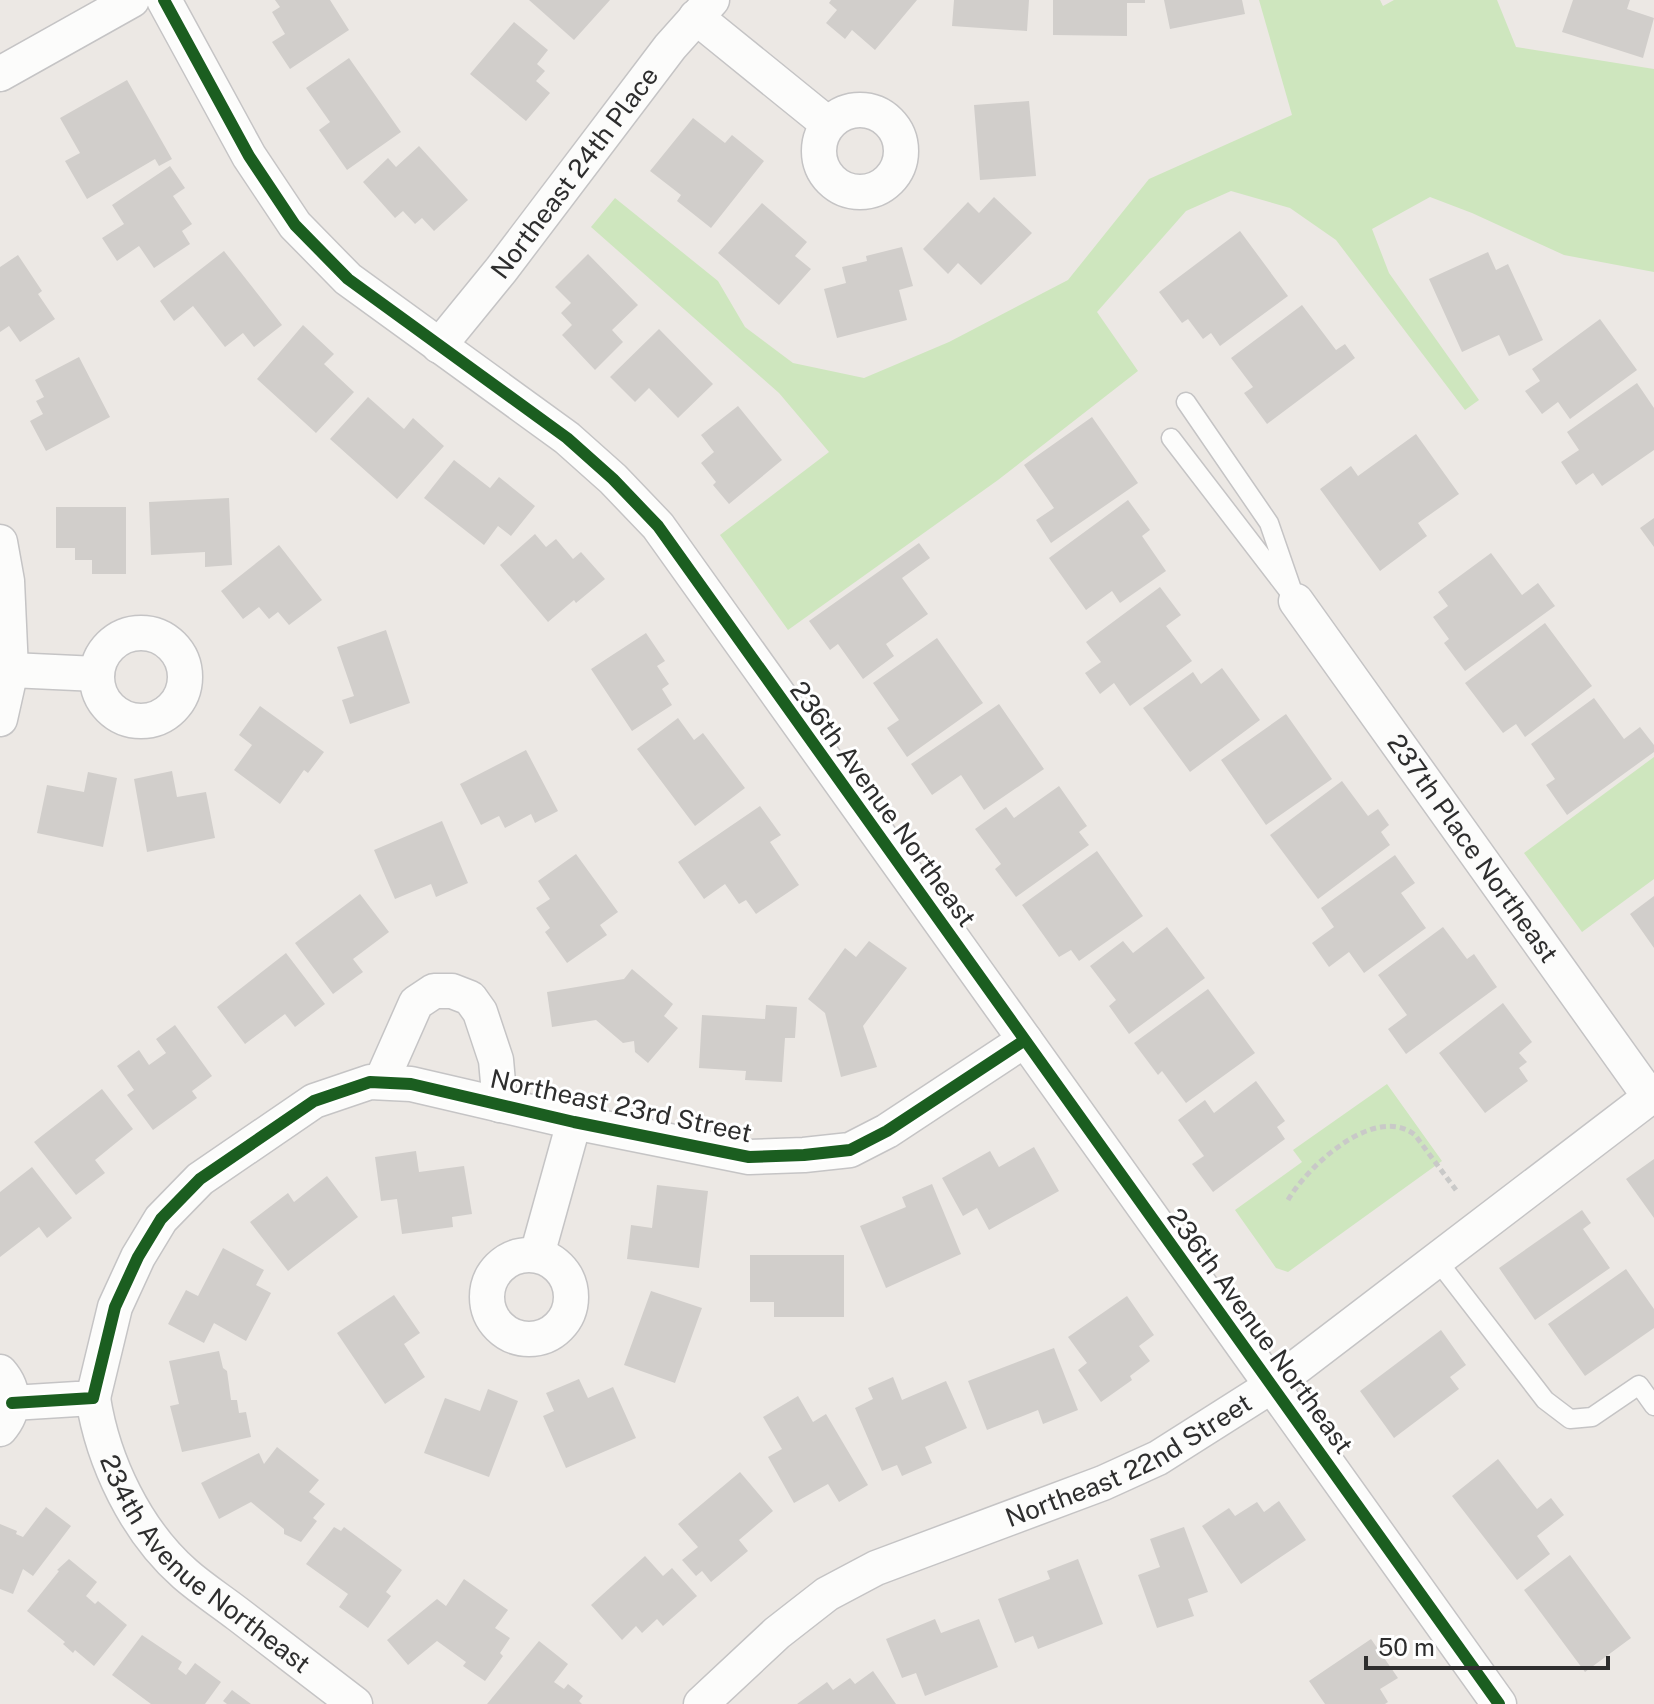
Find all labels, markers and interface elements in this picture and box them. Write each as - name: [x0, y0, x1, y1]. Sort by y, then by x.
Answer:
- street label: Northeast 24th Place: [484, 60, 665, 285]
- street label: 236th Avenue Northeast: [784, 675, 983, 932]
- street label: 237th Place Northeast: [1381, 728, 1565, 968]
- street label: Northeast 23rd Street: [487, 1063, 755, 1148]
- street label: 236th Avenue Northeast: [1161, 1202, 1360, 1459]
- street label: Northeast 22nd Street: [1001, 1387, 1257, 1533]
- street label: 234th Avenue Northeast: [94, 1450, 317, 1679]
- scale bar: [1366, 1620, 1608, 1670]
- text: 50 m: [1378, 1633, 1435, 1661]

